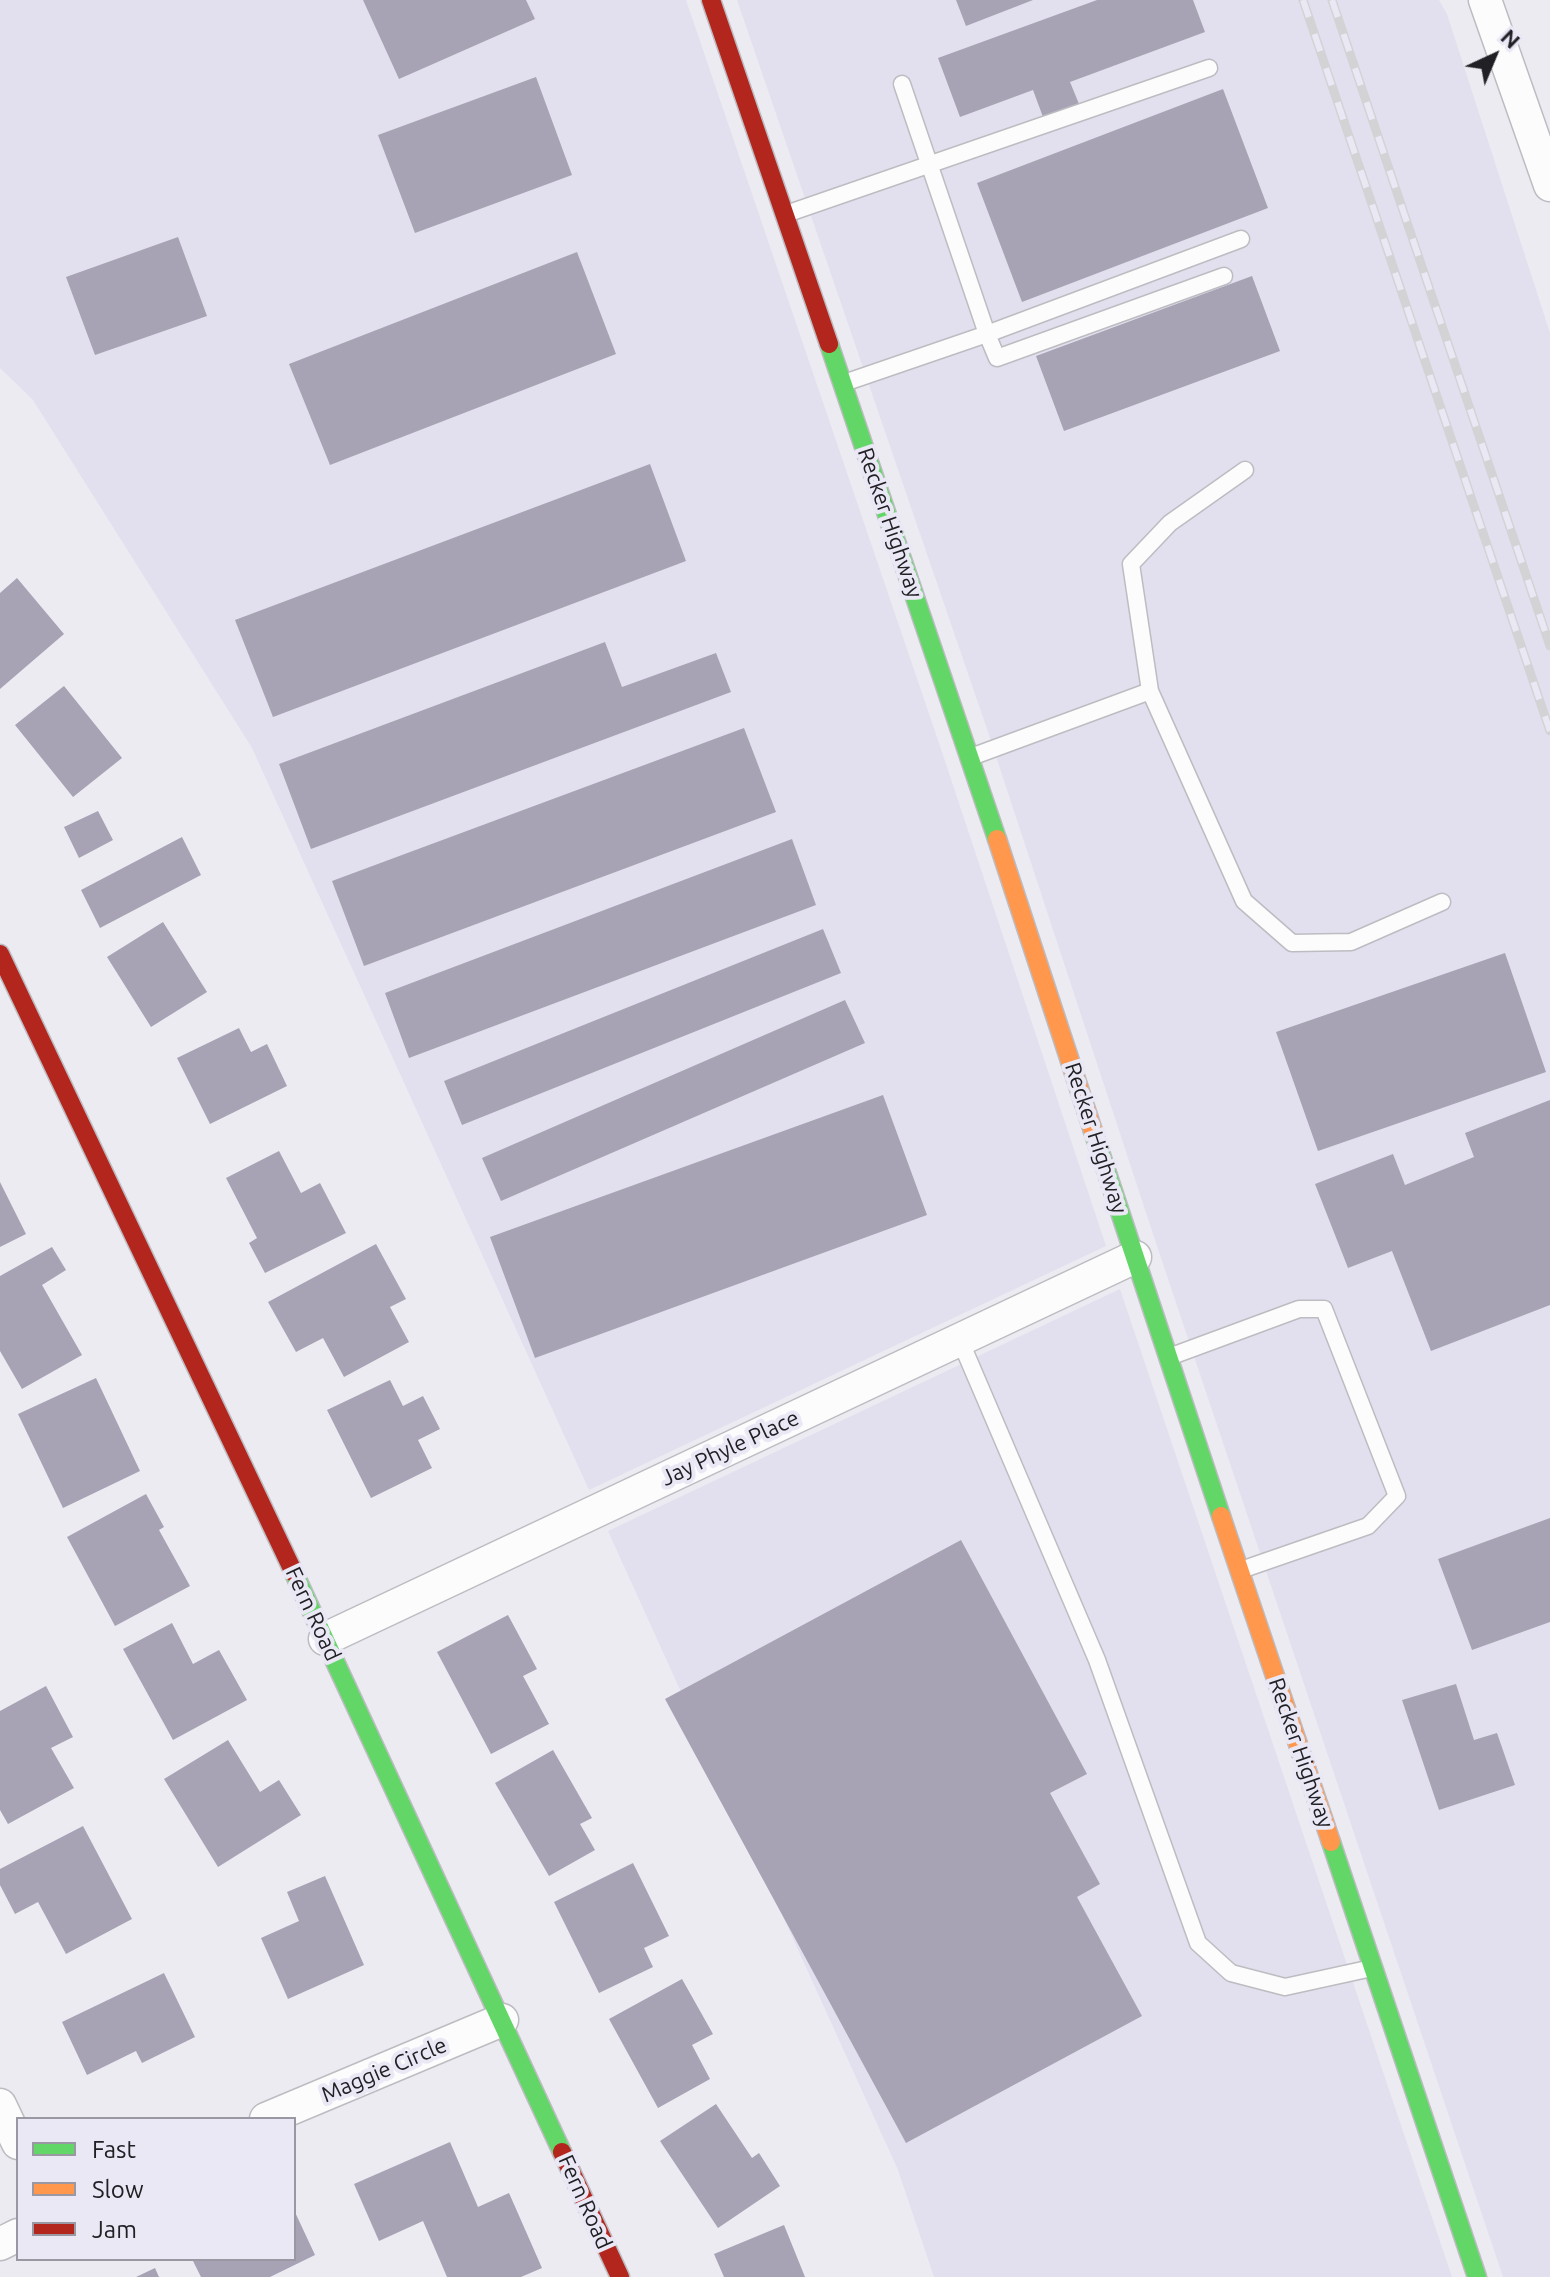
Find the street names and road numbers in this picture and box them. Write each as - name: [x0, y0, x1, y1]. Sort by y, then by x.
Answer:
- street label: Recker Highway: [852, 444, 928, 602]
- street label: Recker Highway: [1059, 1059, 1133, 1217]
- street label: Jay Phyle Place: [657, 1404, 803, 1492]
- street label: Fern Road: [280, 1563, 346, 1665]
- street label: Recker Highway: [1263, 1674, 1339, 1832]
- street label: Maggie Circle: [317, 2032, 451, 2108]
- street label: Fern Road: [553, 2151, 617, 2253]

